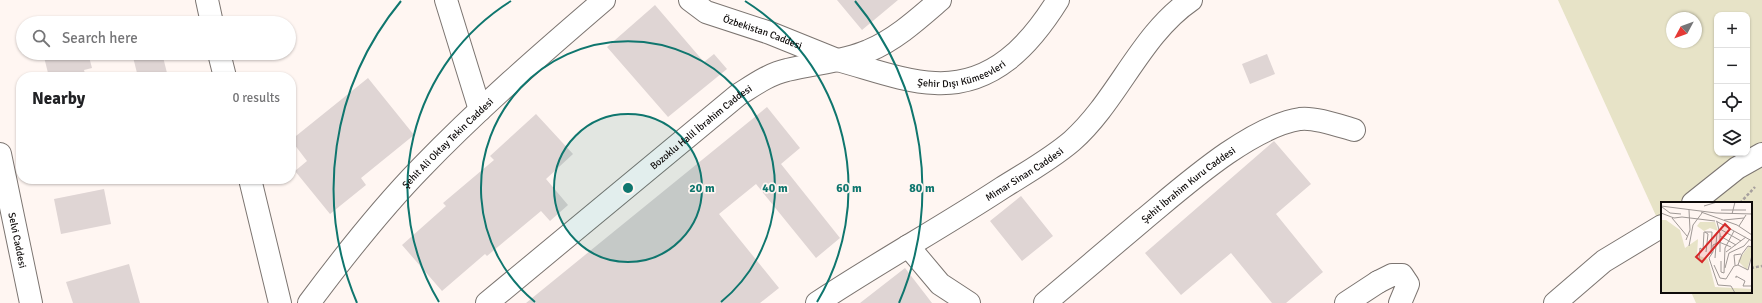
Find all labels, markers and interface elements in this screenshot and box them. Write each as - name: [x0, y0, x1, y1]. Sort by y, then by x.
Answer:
- north arrow: [1666, 12, 1702, 48]
- map controls: [1714, 12, 1750, 156]
- button: +: [1714, 12, 1750, 48]
- street label: Özbekistan Caddesi: [721, 13, 804, 52]
- search box: [16, 16, 296, 60]
- icon: search: [30, 27, 52, 49]
- text: Search here: [62, 29, 138, 47]
- button: −: [1714, 48, 1750, 84]
- street label: Şehir Dışı Kümeevleri: [917, 58, 1008, 90]
- street label: Bozoklu Halil İbrahim Caddesi: [648, 83, 754, 172]
- button: locate: [1714, 84, 1750, 120]
- text: Nearby: [32, 88, 85, 109]
- text: 0 results: [232, 90, 280, 106]
- street label: Şehit Ali Oktay Tekin Caddesi: [400, 96, 496, 191]
- button: layers: [1714, 120, 1750, 156]
- street label: Şehit İbrahim Kuru Caddesi: [1139, 144, 1238, 226]
- street label: Mimar Sinan Caddesi: [983, 145, 1066, 204]
- centre of rings: [621, 181, 635, 195]
- text: 20 m: [689, 181, 715, 196]
- text: 40 m: [762, 181, 788, 196]
- text: 60 m: [836, 181, 862, 196]
- text: 80 m: [909, 181, 935, 196]
- inset map: [1661, 202, 1752, 293]
- street label: Selvi Caddesi: [5, 211, 29, 269]

